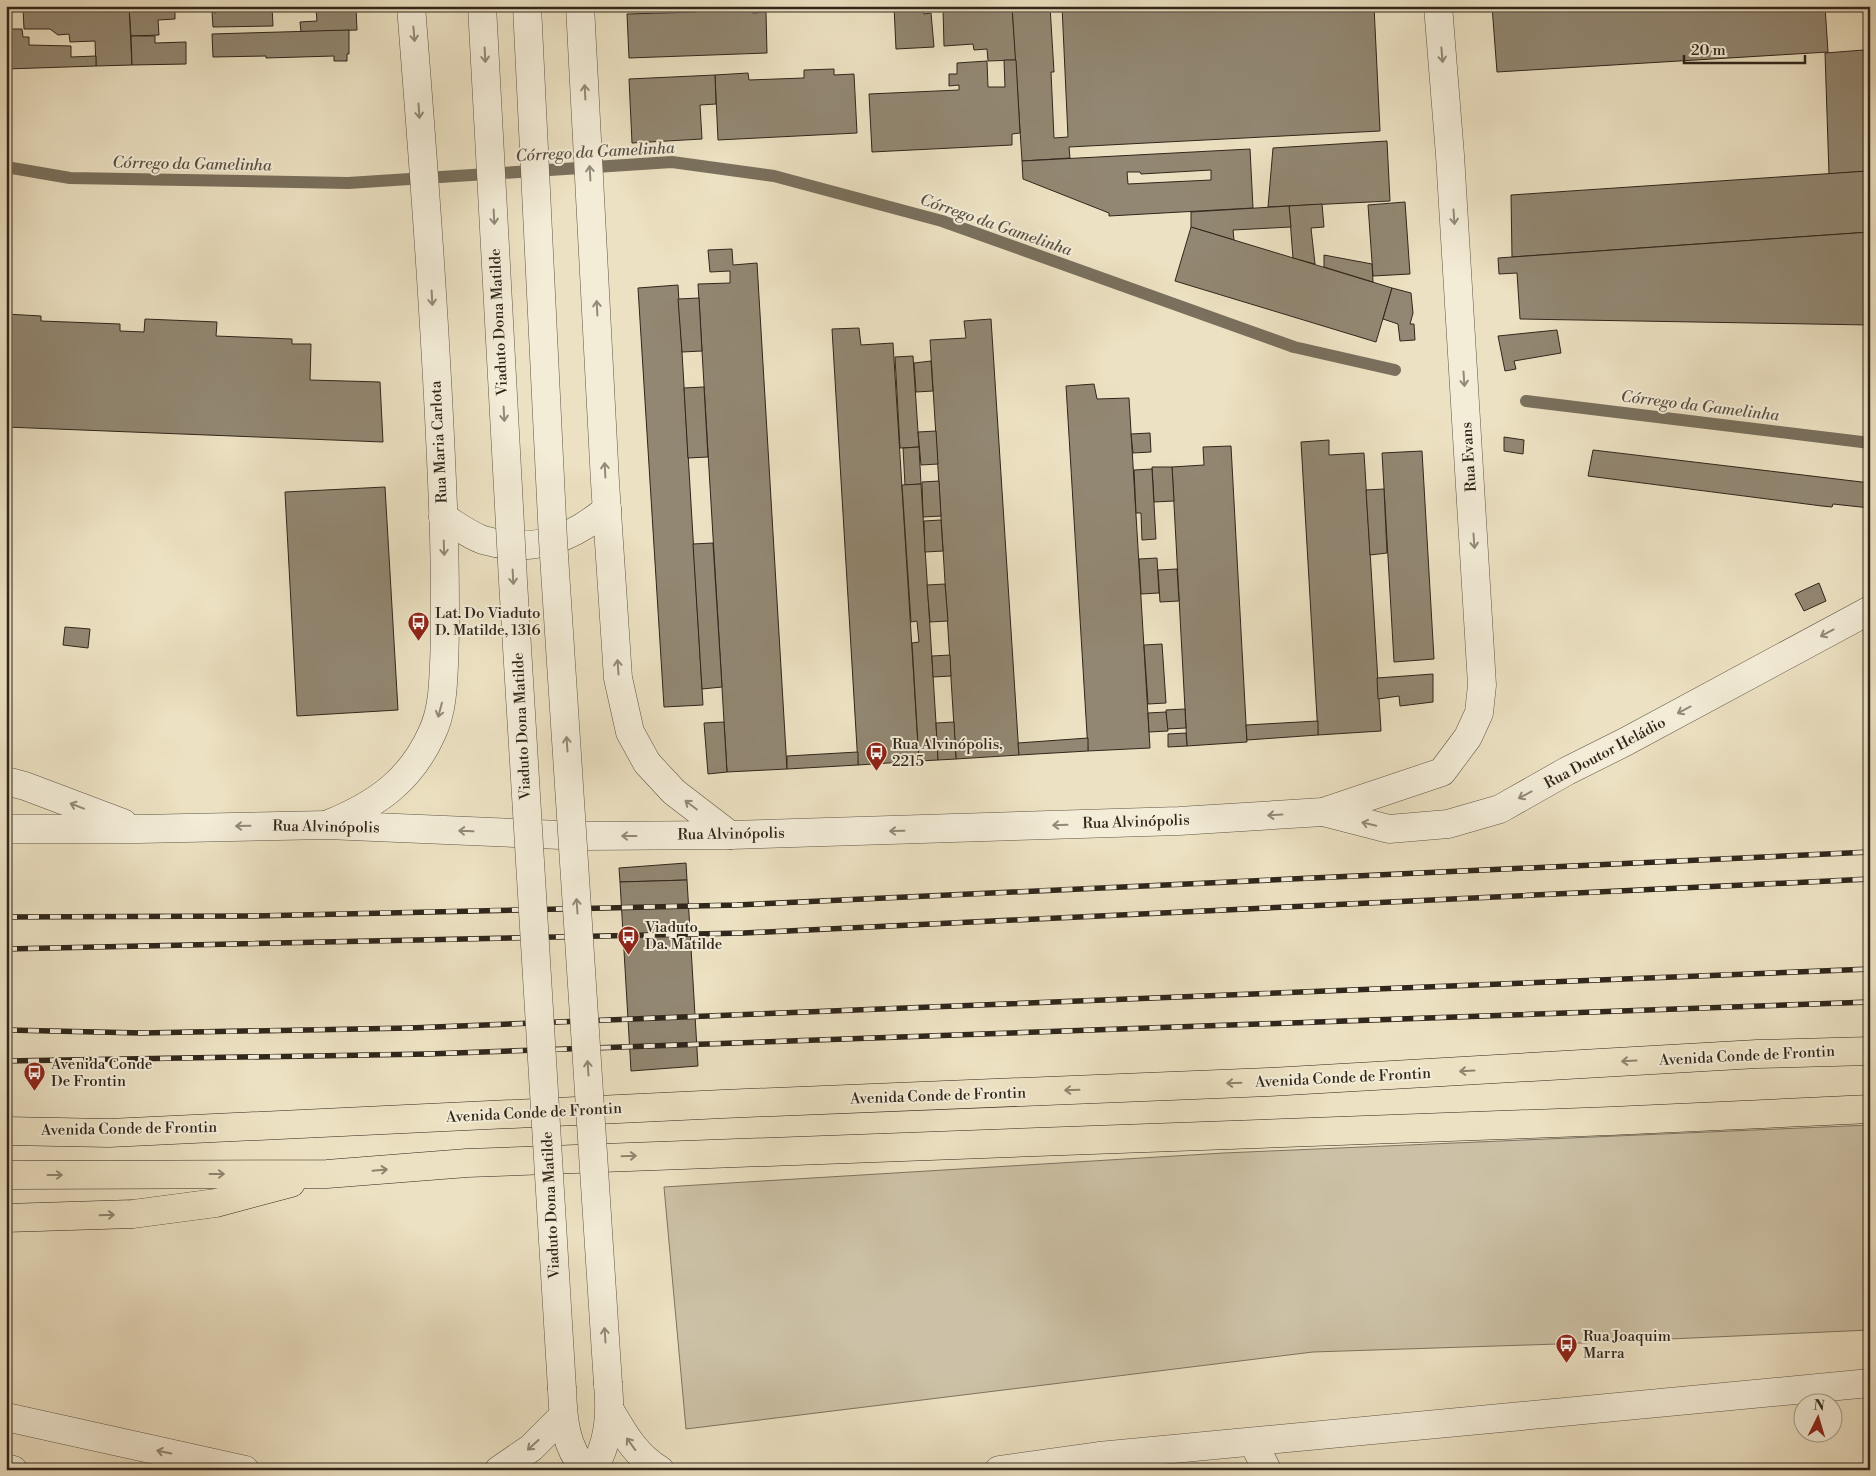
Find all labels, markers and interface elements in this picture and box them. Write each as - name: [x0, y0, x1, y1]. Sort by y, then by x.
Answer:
- one-way arrow: [409, 26, 418, 42]
- scale bar: [1684, 32, 1805, 64]
- text: 20 m: [1691, 41, 1726, 60]
- one-way arrow: [480, 47, 489, 63]
- one-way arrow: [1437, 47, 1447, 63]
- one-way arrow: [580, 84, 589, 100]
- one-way arrow: [415, 103, 424, 119]
- water label: Córrego da Gamelinha: [515, 138, 675, 166]
- water label: Córrego da Gamelinha: [112, 153, 272, 175]
- one-way arrow: [585, 165, 594, 181]
- water label: Córrego da Gamelinha: [917, 190, 1075, 260]
- one-way arrow: [489, 209, 498, 225]
- one-way arrow: [1450, 209, 1459, 225]
- street label: Viaduto Dona Matilde: [486, 248, 512, 397]
- one-way arrow: [427, 290, 436, 306]
- one-way arrow: [592, 300, 601, 316]
- one-way arrow: [1460, 371, 1469, 387]
- street label: Rua Maria Carlota: [426, 380, 452, 504]
- water label: Córrego da Gamelinha: [1620, 386, 1780, 426]
- one-way arrow: [500, 406, 509, 422]
- street label: Rua Evans: [1457, 421, 1481, 493]
- one-way arrow: [600, 463, 609, 479]
- one-way arrow: [1470, 533, 1479, 549]
- one-way arrow: [439, 539, 449, 555]
- one-way arrow: [509, 568, 518, 584]
- place label: Lat. Do Viaduto D. Matilde, 1316: [435, 604, 541, 640]
- bus stop icon: Lat. Do Viaduto D. Matilde, 1316: [407, 610, 431, 641]
- one-way arrow: [1819, 628, 1834, 638]
- street label: Viaduto Dona Matilde: [509, 652, 535, 801]
- one-way arrow: [613, 660, 622, 676]
- one-way arrow: [434, 701, 444, 717]
- one-way arrow: [1676, 705, 1691, 715]
- street label: Rua Doutor Heládio: [1541, 713, 1669, 793]
- place label: Rua Alvinópolis, 2215: [892, 735, 1003, 771]
- one-way arrow: [562, 736, 571, 752]
- bus stop icon: Rua Alvinópolis, 2215: [864, 741, 888, 772]
- one-way arrow: [1519, 791, 1533, 801]
- one-way arrow: [685, 800, 698, 811]
- one-way arrow: [69, 801, 85, 810]
- street label: Rua Alvinópolis: [1082, 811, 1190, 833]
- one-way arrow: [1267, 811, 1283, 820]
- street label: Rua Alvinópolis: [272, 817, 380, 837]
- one-way arrow: [1362, 819, 1378, 828]
- one-way arrow: [1052, 821, 1068, 830]
- one-way arrow: [235, 822, 251, 831]
- street label: Rua Alvinópolis: [677, 824, 785, 844]
- one-way arrow: [459, 826, 475, 835]
- one-way arrow: [890, 826, 906, 836]
- one-way arrow: [621, 831, 637, 840]
- one-way arrow: [573, 898, 582, 914]
- place label: Viaduto Da. Matilde: [644, 918, 722, 954]
- bus stop icon: Viaduto Da. Matilde: [617, 924, 641, 955]
- street label: Avenida Conde de Frontin: [1658, 1042, 1835, 1070]
- place label: Avenida Conde De Frontin: [50, 1055, 152, 1091]
- one-way arrow: [1621, 1057, 1637, 1066]
- one-way arrow: [583, 1060, 592, 1076]
- bus stop icon: Avenida Conde De Frontin: [23, 1061, 47, 1092]
- street label: Avenida Conde de Frontin: [1254, 1064, 1431, 1092]
- one-way arrow: [1459, 1066, 1475, 1075]
- one-way arrow: [1227, 1079, 1243, 1088]
- street label: Avenida Conde de Frontin: [849, 1083, 1026, 1109]
- one-way arrow: [1064, 1085, 1080, 1095]
- street label: Avenida Conde de Frontin: [445, 1099, 622, 1127]
- street label: Avenida Conde de Frontin: [40, 1118, 217, 1140]
- street label: Viaduto Dona Matilde: [538, 1131, 564, 1280]
- one-way arrow: [621, 1152, 637, 1161]
- one-way arrow: [372, 1165, 388, 1174]
- one-way arrow: [209, 1169, 225, 1179]
- one-way arrow: [47, 1170, 63, 1179]
- one-way arrow: [99, 1211, 115, 1220]
- one-way arrow: [600, 1327, 610, 1343]
- place label: Rua Joaquim Marra: [1583, 1327, 1671, 1363]
- bus stop icon: Rua Joaquim Marra: [1555, 1333, 1579, 1364]
- north arrow: [1794, 1394, 1844, 1444]
- text: N: [1813, 1397, 1825, 1415]
- one-way arrow: [626, 1437, 636, 1451]
- one-way arrow: [527, 1439, 540, 1451]
- one-way arrow: [156, 1447, 172, 1456]

